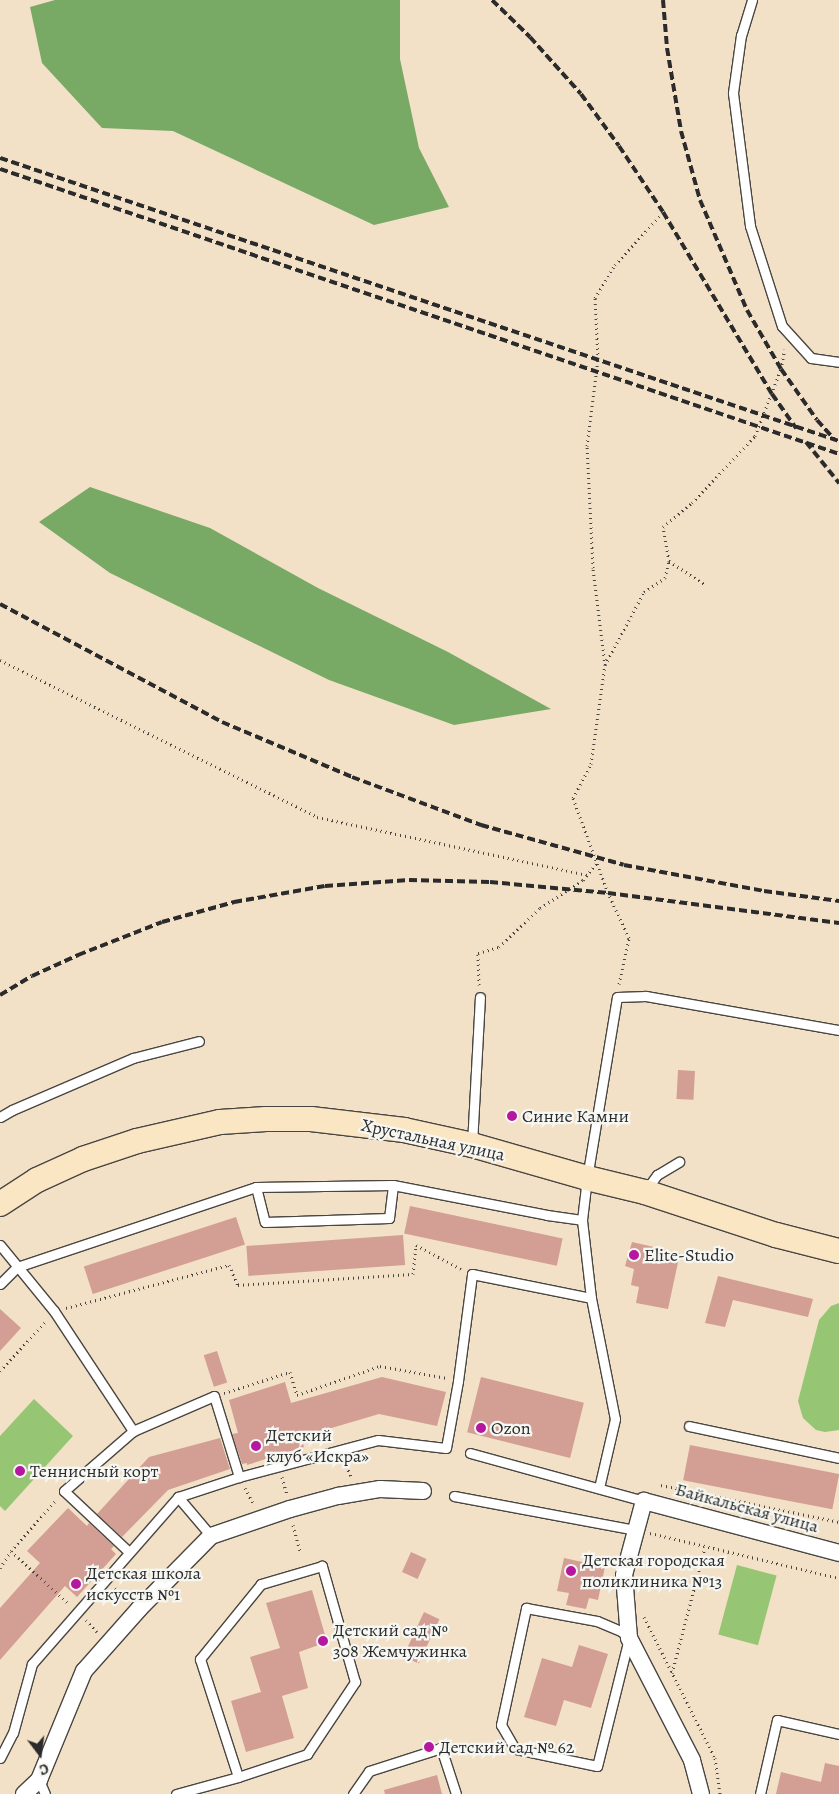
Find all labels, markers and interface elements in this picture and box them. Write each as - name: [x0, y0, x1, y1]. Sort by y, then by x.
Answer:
- place label: Синие Камни: [522, 1105, 629, 1127]
- marker: Синие Камни: [506, 1110, 518, 1122]
- street label: Хрустальная улица: [359, 1114, 507, 1166]
- place label: Elite-Studio: [644, 1244, 734, 1266]
- marker: Elite-Studio: [628, 1249, 640, 1261]
- place label: Ozon: [491, 1417, 531, 1439]
- marker: Ozon: [475, 1422, 487, 1434]
- place label: Детский клуб «Искра»: [266, 1425, 369, 1468]
- marker: Детский клуб «Искра»: [250, 1440, 262, 1452]
- place label: Теннисный корт: [30, 1460, 158, 1482]
- marker: Теннисный корт: [14, 1465, 26, 1477]
- street label: Байкальская улица: [673, 1479, 821, 1537]
- place label: Детская городская поликлиника №13: [582, 1550, 725, 1592]
- place label: Детская школа искусств №1: [86, 1563, 201, 1606]
- marker: Детская городская поликлиника №13: [564, 1564, 578, 1578]
- marker: Детская школа искусств №1: [70, 1578, 82, 1590]
- place label: Детский сад № 308 Жемчужинка: [333, 1620, 467, 1662]
- marker: Детский сад № 308 Жемчужинка: [317, 1635, 329, 1647]
- north arrow: [15, 1729, 65, 1779]
- place label: Детский сад № 62: [439, 1736, 574, 1758]
- marker: Детский сад № 62: [423, 1741, 435, 1753]
- text: С: [37, 1759, 51, 1779]

